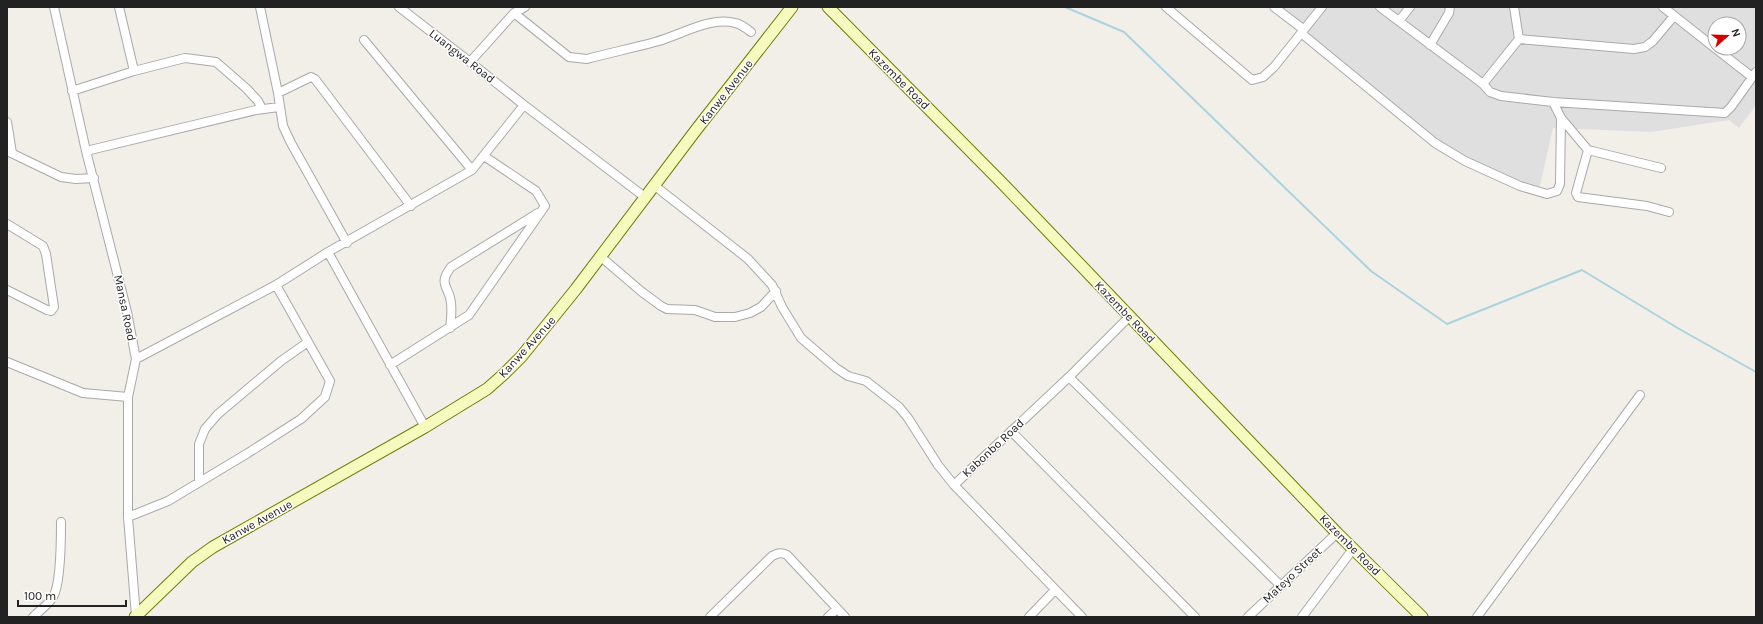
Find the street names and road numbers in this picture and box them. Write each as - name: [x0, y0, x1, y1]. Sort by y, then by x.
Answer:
- street label: Luangwa Road: [426, 26, 498, 86]
- street label: Kazembe Road: [866, 46, 932, 112]
- street label: Kanwe Avenue: [696, 57, 756, 127]
- street label: Mansa Road: [111, 274, 139, 342]
- street label: Kazembe Road: [1092, 278, 1158, 346]
- street label: Kanwe Avenue: [496, 313, 558, 381]
- street label: Kabonbo Road: [959, 416, 1027, 480]
- street label: Kanwe Avenue: [219, 497, 295, 547]
- street label: Kazembe Road: [1317, 512, 1383, 578]
- street label: Mateyo Street: [1260, 544, 1325, 606]

